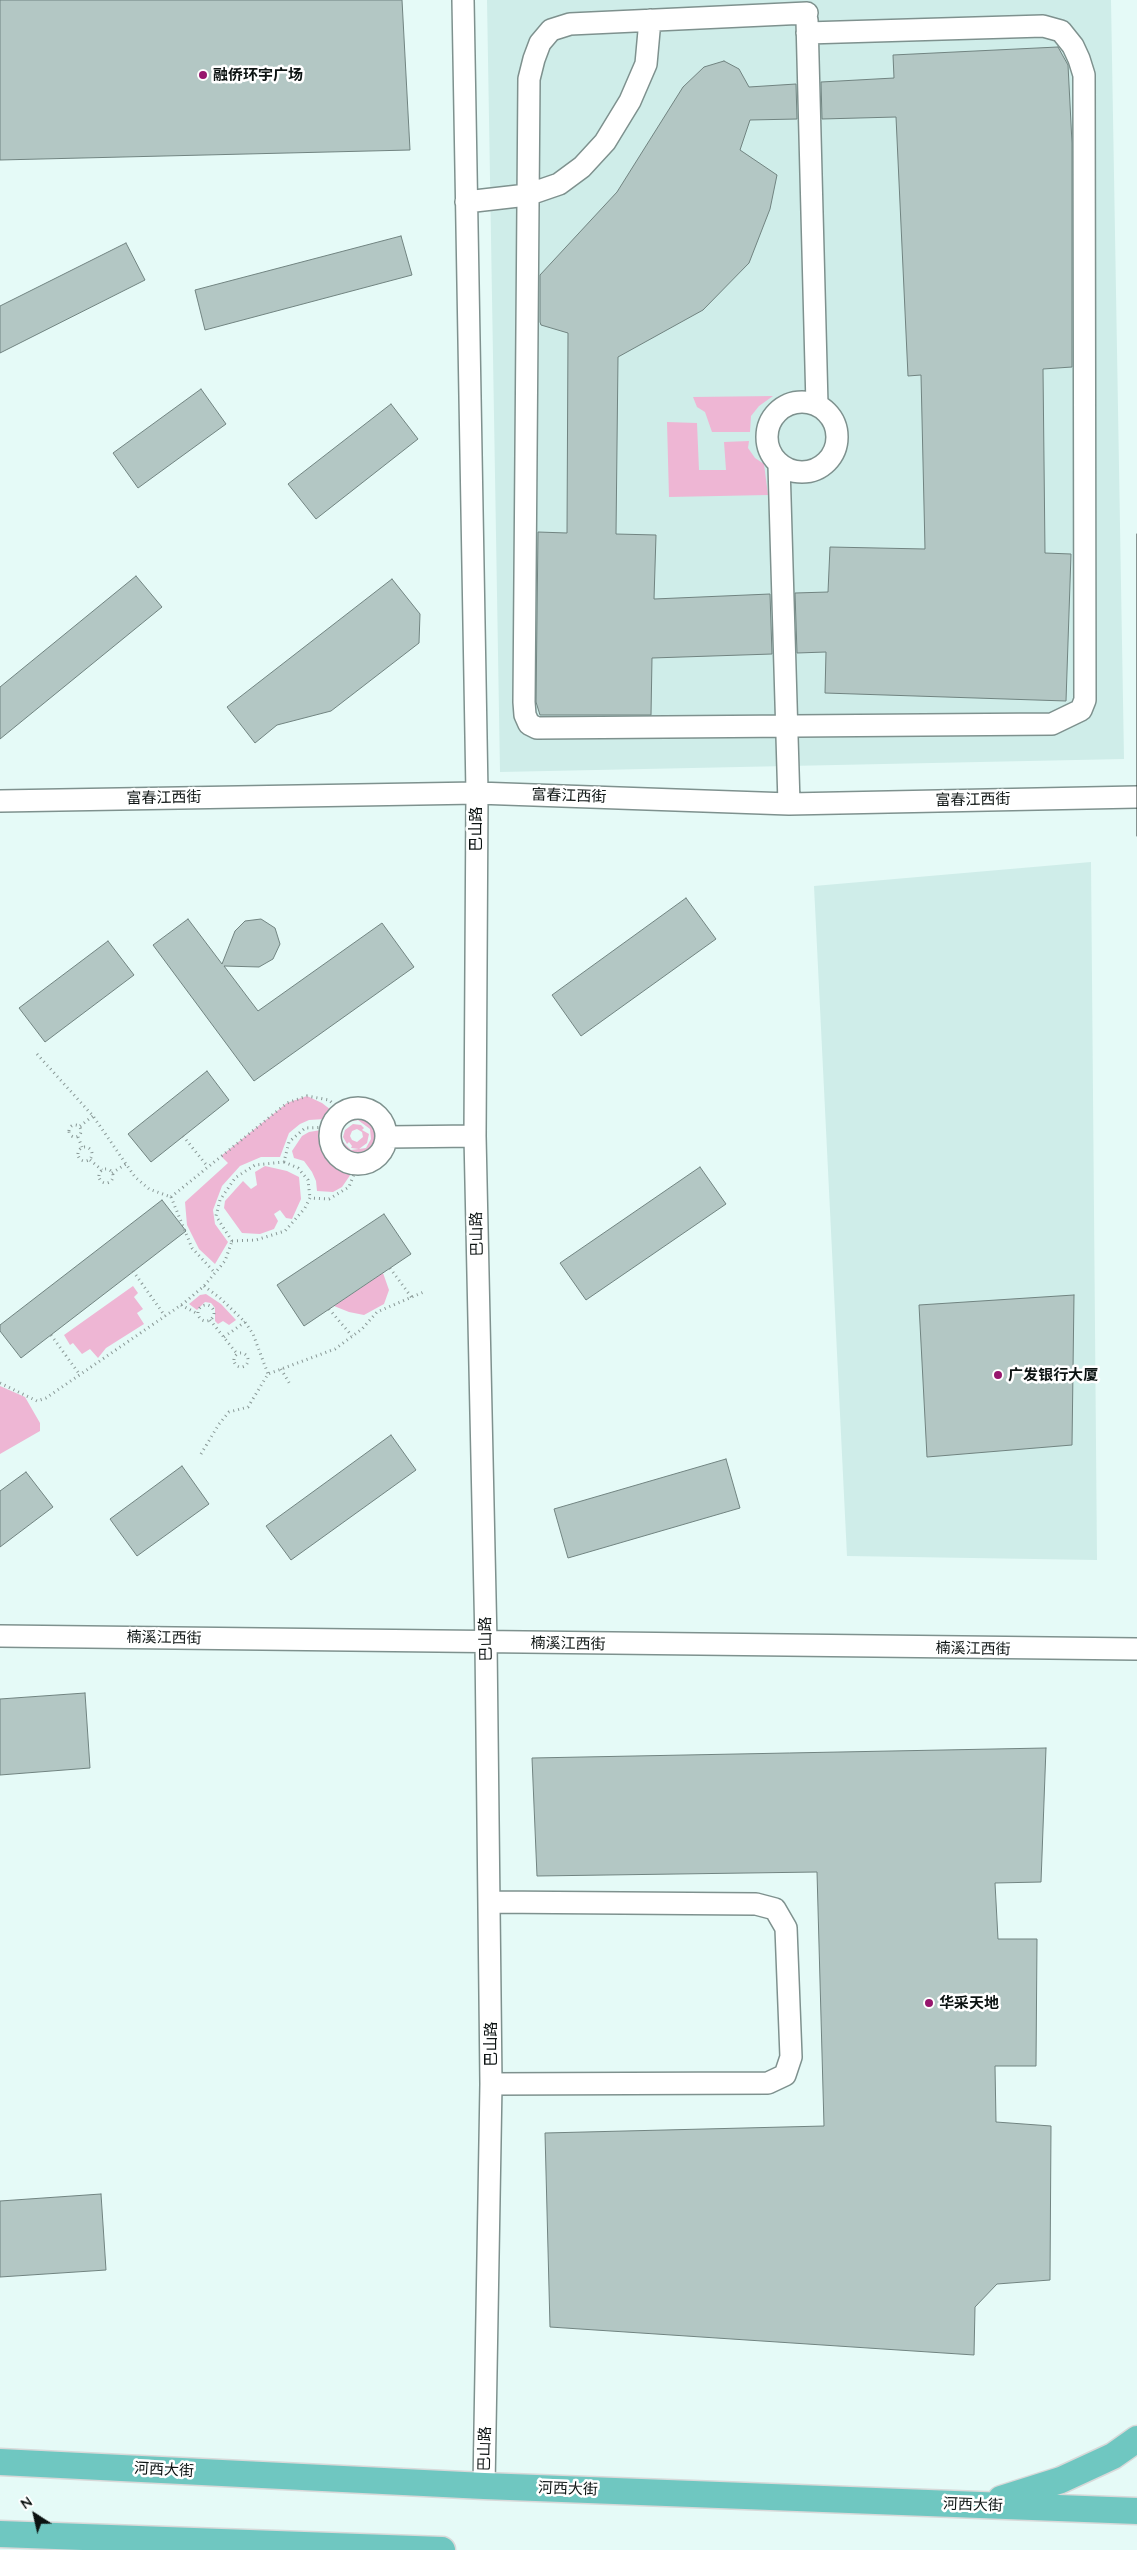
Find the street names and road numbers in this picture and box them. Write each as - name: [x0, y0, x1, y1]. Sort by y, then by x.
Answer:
- street label: 富春江西街: [531, 786, 607, 806]
- street label: 富春江西街: [126, 788, 202, 808]
- street label: 富春江西街: [935, 790, 1011, 810]
- street label: 巴山路: [467, 807, 485, 851]
- street label: 巴山路: [468, 1211, 486, 1257]
- street label: 巴山路: [477, 1616, 495, 1662]
- street label: 楠溪江西街: [126, 1628, 202, 1648]
- street label: 楠溪江西街: [530, 1634, 606, 1654]
- street label: 楠溪江西街: [935, 1639, 1011, 1659]
- street label: 巴山路: [482, 2022, 500, 2066]
- street label: 巴山路: [476, 2426, 494, 2472]
- street label: 河西大街: [134, 2459, 194, 2481]
- street label: 河西大街: [538, 2479, 598, 2499]
- street label: 河西大街: [943, 2495, 1003, 2515]

